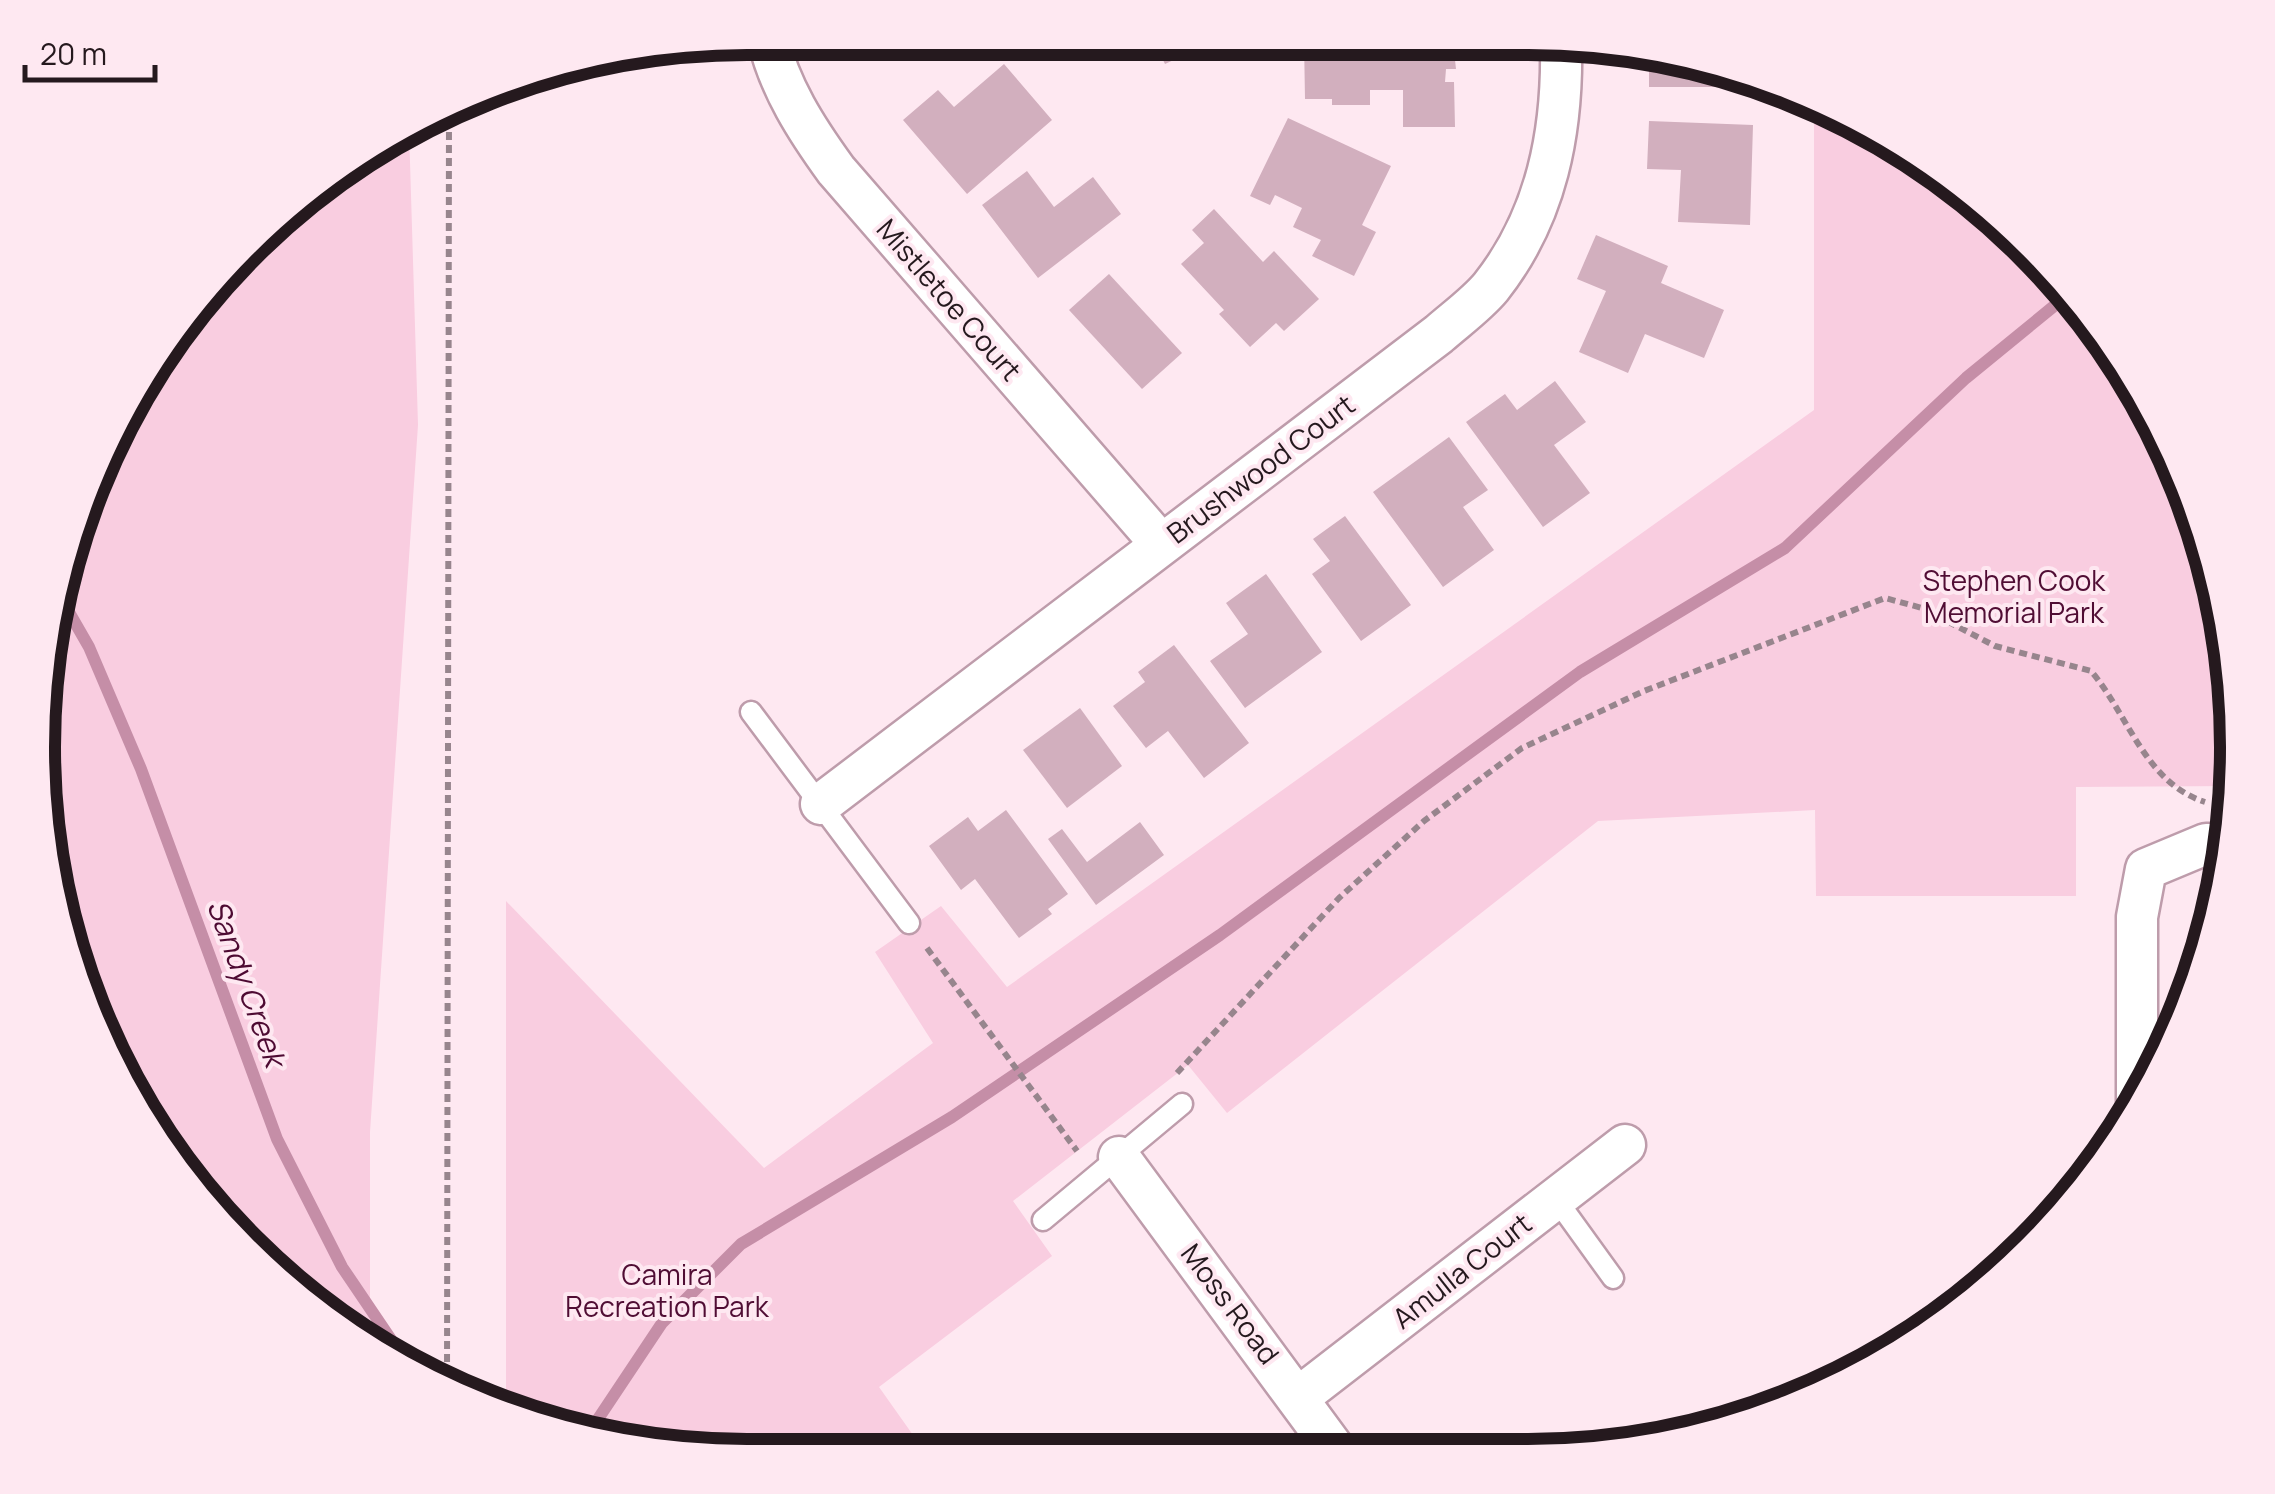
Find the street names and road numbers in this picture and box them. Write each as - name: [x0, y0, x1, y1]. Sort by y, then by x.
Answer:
- street label: Mistletoe Court: [869, 210, 1031, 388]
- street label: Brushwood Court: [1159, 385, 1362, 551]
- street label: Amulla Court: [1384, 1204, 1539, 1337]
- street label: Moss Road: [1173, 1236, 1288, 1371]

